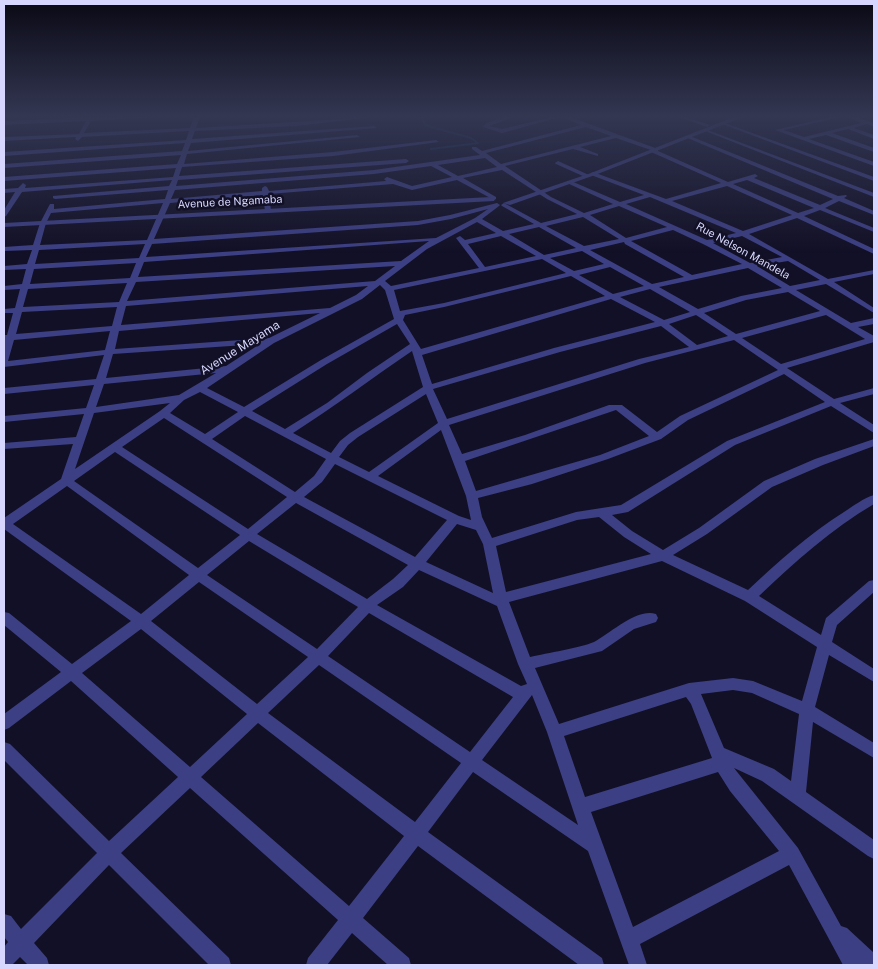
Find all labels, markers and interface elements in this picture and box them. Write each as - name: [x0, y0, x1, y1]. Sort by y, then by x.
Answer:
- street label: Avenue de Ngamaba: [177, 193, 283, 211]
- street label: Rue Nelson Mandela: [694, 220, 792, 282]
- street label: Avenue Mayama: [198, 318, 282, 378]

